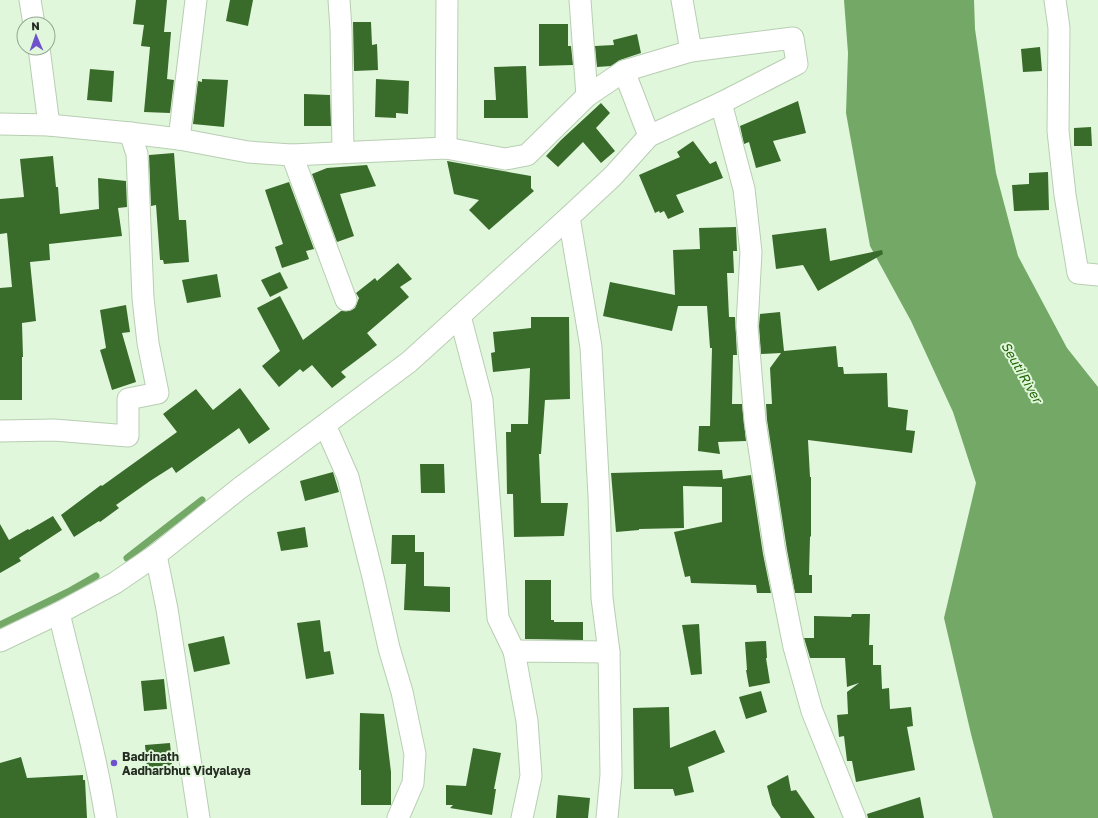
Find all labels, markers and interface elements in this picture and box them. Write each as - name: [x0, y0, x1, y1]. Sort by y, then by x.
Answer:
- north arrow: [16, 16, 56, 56]
- text: N: [31, 19, 40, 32]
- water label: Seuti River: [998, 339, 1047, 407]
- place label: Badrinath Aadharbhut Vidyalaya: [122, 749, 251, 778]
- marker: Badrinath Aadharbhut Vidyalaya: [109, 758, 119, 768]

